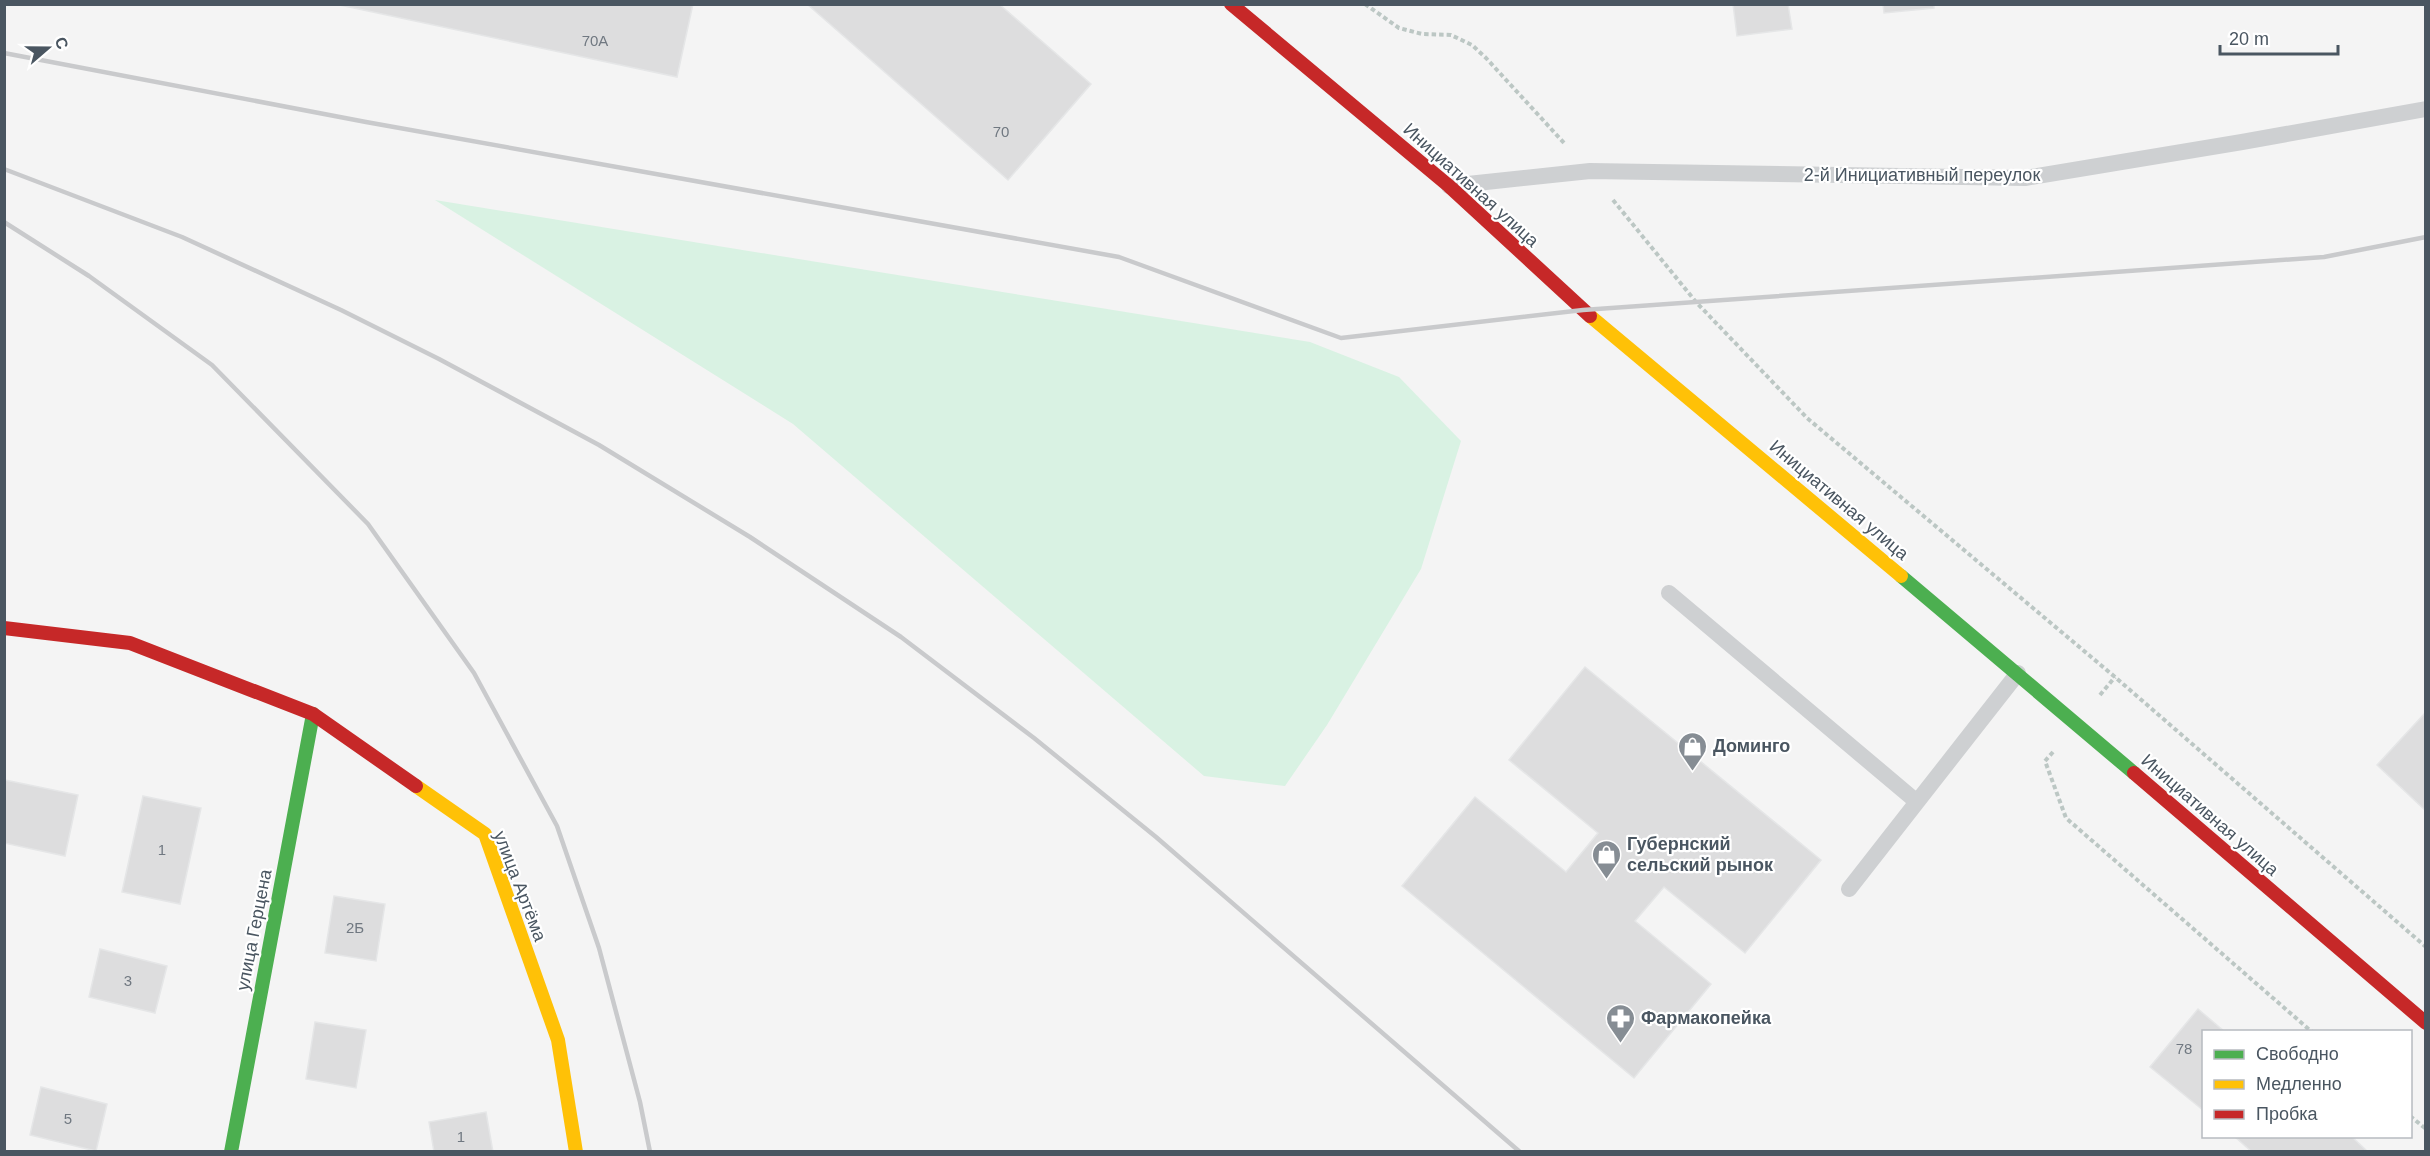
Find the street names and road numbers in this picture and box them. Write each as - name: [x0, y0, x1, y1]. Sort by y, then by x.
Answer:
- street label: Инициативная улица: [1399, 119, 1543, 252]
- street label: 2-й Инициативный переулок: [1804, 165, 2040, 185]
- street label: Инициативная улица: [1766, 436, 1913, 565]
- street label: Инициативная улица: [2137, 750, 2283, 881]
- street label: улица Артёма: [490, 828, 551, 945]
- street label: улица Герцена: [232, 867, 276, 992]

